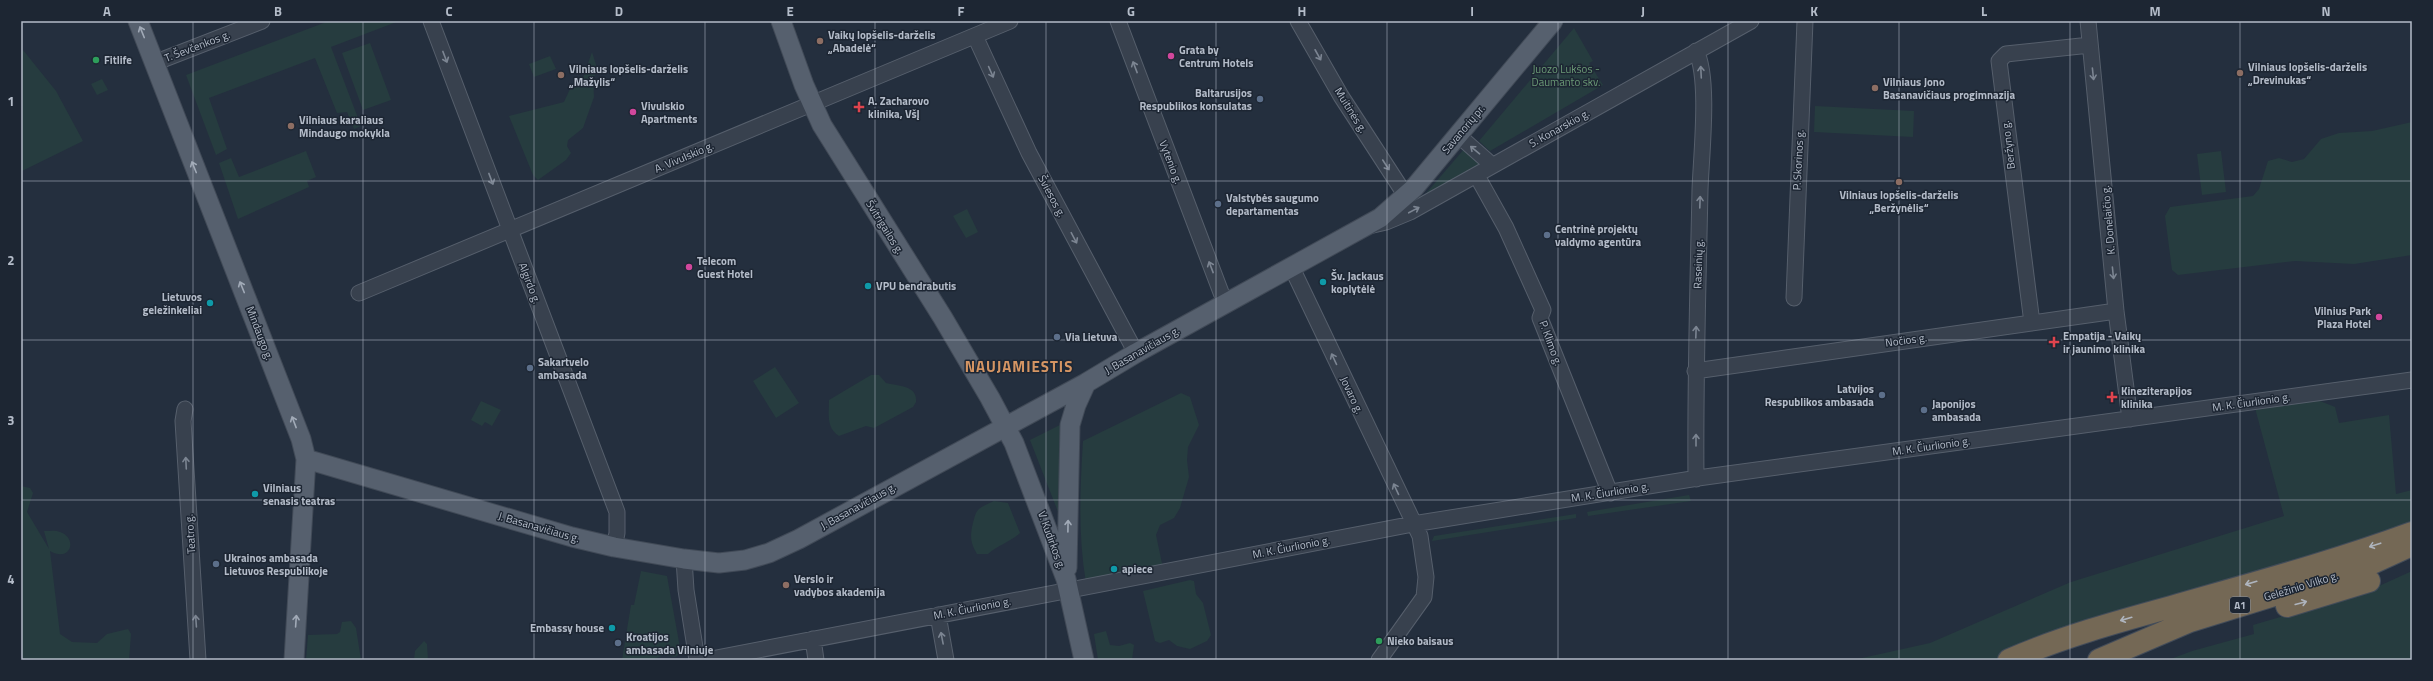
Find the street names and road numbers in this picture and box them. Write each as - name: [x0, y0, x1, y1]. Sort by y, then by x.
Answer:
- street label: T. Ševčenkos g.: [162, 26, 232, 66]
- street label: Muitinės g.: [1331, 84, 1371, 136]
- street label: Savanorių pr.: [1438, 101, 1488, 157]
- street label: S. Konarskio g.: [1526, 105, 1592, 151]
- street label: Beržyno g.: [1997, 120, 2019, 170]
- street label: P. Skorinos g.: [1788, 129, 1808, 191]
- street label: A. Vivulskio g.: [652, 137, 716, 177]
- street label: Vytenio g.: [1155, 138, 1187, 186]
- street label: Šviesos g.: [1034, 172, 1070, 220]
- street label: K. Donelaičio g.: [2097, 185, 2119, 255]
- street label: Švitrigailos g.: [862, 197, 908, 257]
- street label: Raseinių g.: [1689, 239, 1707, 289]
- street label: Algirdo g.: [515, 260, 545, 306]
- street label: Mindaugo g.: [242, 304, 278, 362]
- street label: P. Klimo g.: [1535, 318, 1567, 368]
- street label: J. Basanavičiaus g.: [1102, 322, 1182, 378]
- street label: Nočios g.: [1884, 329, 1928, 351]
- street label: Jovaro g.: [1336, 374, 1368, 416]
- street label: M. K. Čiurlionio g.: [2211, 389, 2291, 415]
- street label: M. K. Čiurlionio g.: [1891, 433, 1971, 459]
- street label: M. K. Čiurlionio g.: [1570, 478, 1650, 506]
- street label: J. Basanavičiaus g.: [817, 479, 899, 533]
- street label: J. Basanavičiaus g.: [496, 508, 582, 546]
- street label: V. Kudirkos g.: [1034, 509, 1070, 571]
- street label: Teatro g.: [181, 514, 199, 554]
- street label: M. K. Čiurlionio g.: [1251, 532, 1331, 562]
- street label: Geležinio Vilko g.: [2262, 567, 2340, 605]
- street label: M. K. Čiurlionio g.: [932, 593, 1012, 623]
- road number: A1: [2230, 597, 2250, 613]

